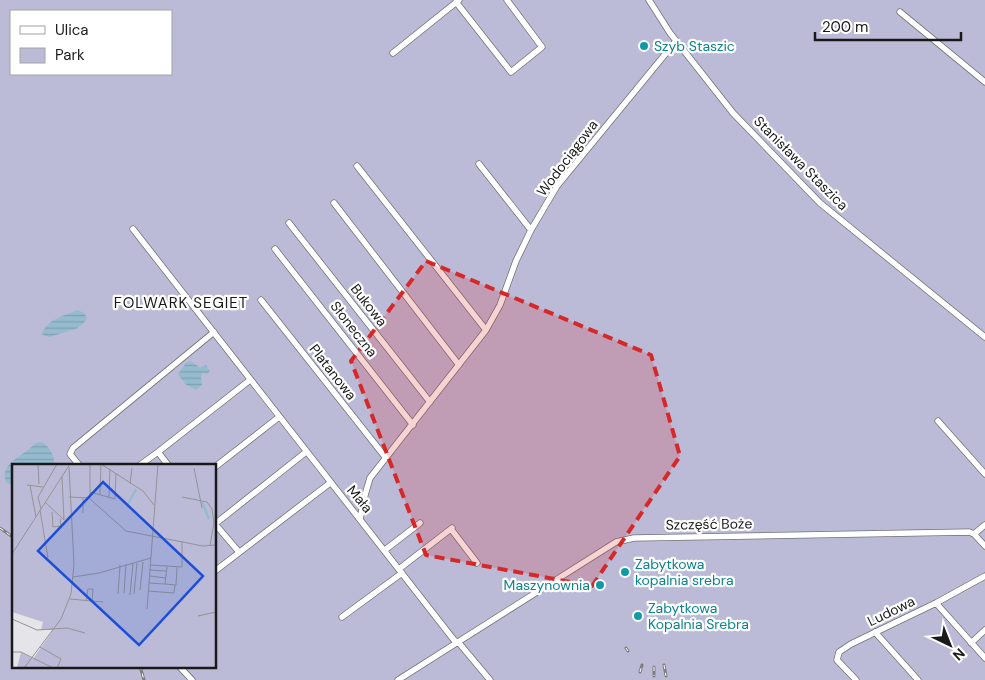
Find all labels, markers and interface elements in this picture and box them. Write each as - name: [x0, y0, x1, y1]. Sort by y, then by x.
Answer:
- legend: [10, 10, 172, 75]
- scale bar: [815, 10, 961, 42]
- text: 200 m: [822, 17, 868, 37]
- text: Ulica: [55, 20, 89, 40]
- place label: Szyb Staszic: [654, 37, 735, 55]
- marker: Szyb Staszic: [638, 40, 650, 52]
- text: Park: [55, 45, 85, 65]
- street label: Stanisława Staszica: [750, 112, 852, 214]
- street label: Wodociągowa: [532, 116, 602, 200]
- street label: Bukowa: [347, 280, 391, 330]
- district label: FOLWARK SEGIET: [114, 293, 248, 313]
- street label: Słoneczna: [327, 297, 381, 361]
- street label: Platanowa: [306, 340, 360, 404]
- inset map: [12, 464, 216, 668]
- street label: Mała: [343, 482, 377, 516]
- street label: Szczęść Boże: [665, 514, 753, 534]
- place label: Zabytkowa kopalnia srebra: [635, 555, 734, 589]
- marker: Zabytkowa kopalnia srebra: [619, 566, 631, 578]
- place label: Maszynownia: [504, 576, 590, 594]
- marker: Maszynownia: [594, 579, 606, 591]
- street label: Ludowa: [864, 592, 918, 630]
- place label: Zabytkowa Kopalnia Srebra: [648, 599, 749, 633]
- marker: Zabytkowa Kopalnia Srebra: [632, 610, 644, 622]
- north arrow: [925, 620, 975, 670]
- text: N: [949, 644, 969, 665]

